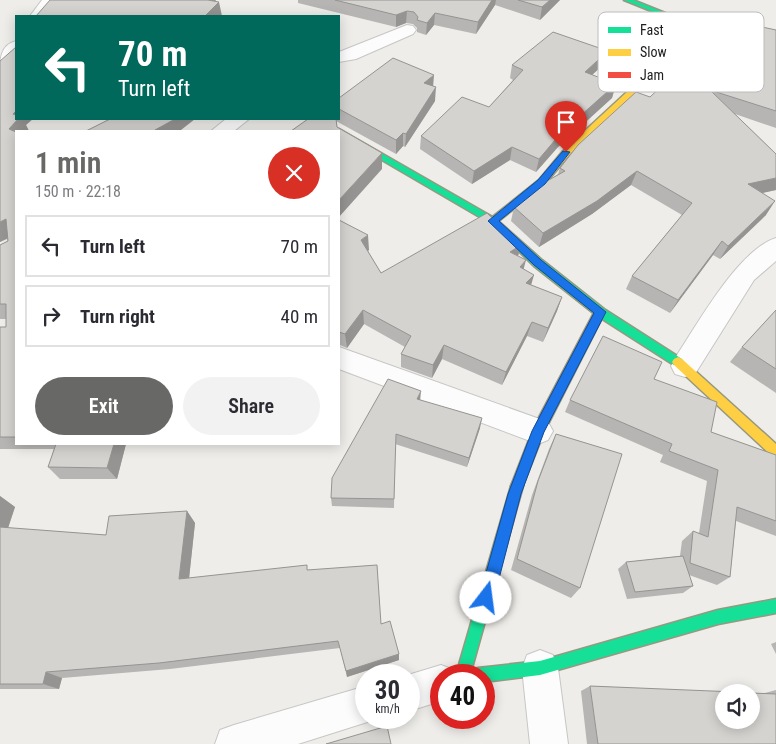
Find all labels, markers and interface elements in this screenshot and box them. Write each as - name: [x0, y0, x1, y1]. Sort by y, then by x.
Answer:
- legend: [598, 12, 764, 92]
- text: Fast: [640, 22, 664, 38]
- text: 70 m: [118, 34, 187, 75]
- icon: left: [35, 35, 100, 100]
- text: Slow: [640, 44, 667, 60]
- text: Jam: [640, 67, 664, 83]
- text: Turn left: [118, 76, 190, 101]
- pin: [545, 101, 587, 152]
- icon: arrive: [552, 108, 580, 136]
- text: 1 min: [35, 145, 101, 180]
- button: close: [268, 147, 320, 199]
- text: 150 m · 22:18: [35, 182, 121, 201]
- icon: left: [37, 232, 65, 260]
- text: Turn left: [80, 235, 145, 258]
- text: 70 m: [281, 235, 318, 258]
- icon: right: [37, 302, 65, 330]
- text: Turn right: [80, 305, 155, 328]
- text: 40 m: [281, 305, 318, 328]
- button: Exit: [35, 377, 173, 435]
- button: Share: [183, 377, 320, 435]
- position arrow: [459, 571, 511, 623]
- speed limit sign: 40: [430, 664, 495, 729]
- text: 30: [375, 676, 400, 705]
- map controls: [715, 684, 760, 729]
- button: sound: [715, 684, 760, 729]
- text: km/h: [375, 702, 400, 716]

